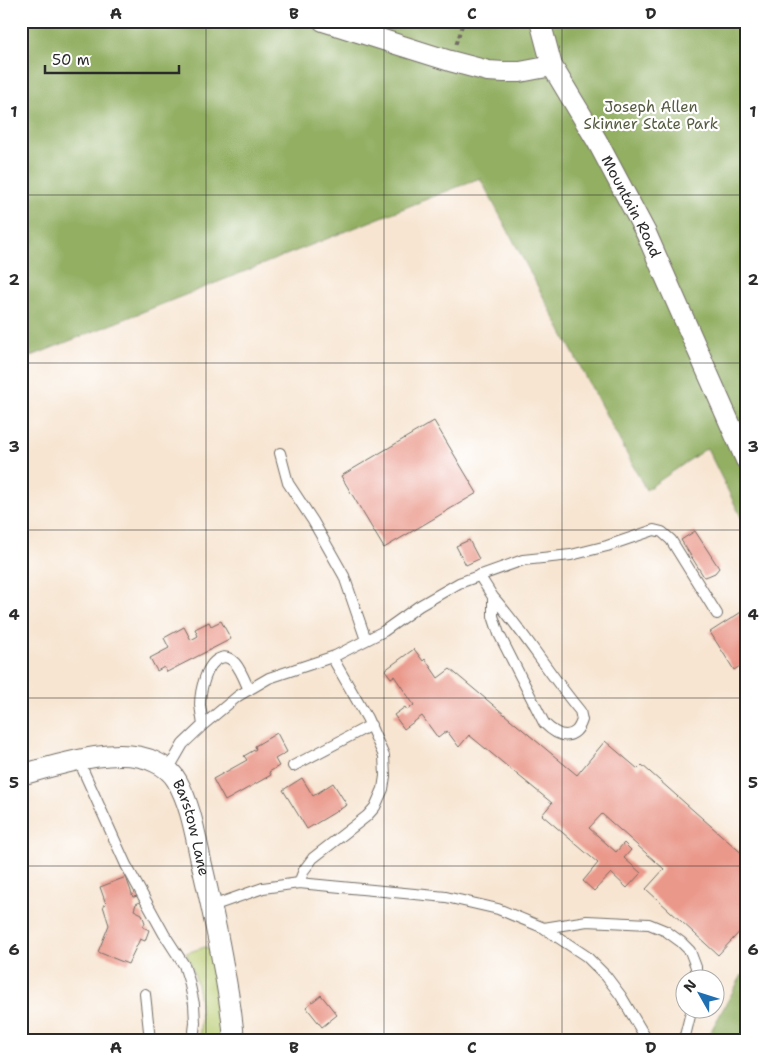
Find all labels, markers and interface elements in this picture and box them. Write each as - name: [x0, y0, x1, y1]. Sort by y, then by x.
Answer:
- text: A: [110, 3, 122, 24]
- text: B: [289, 3, 299, 24]
- text: C: [467, 3, 477, 24]
- text: D: [645, 3, 657, 24]
- scale bar: [45, 42, 179, 74]
- text: 50 m: [52, 50, 90, 70]
- park label: Joseph Allen Skinner State Park: [584, 97, 718, 134]
- text: 1: [10, 101, 18, 122]
- text: 1: [749, 101, 757, 122]
- street label: Mountain Road: [596, 152, 666, 261]
- text: 2: [8, 269, 20, 290]
- text: 2: [747, 269, 759, 290]
- text: 3: [8, 436, 20, 457]
- text: 3: [747, 436, 759, 457]
- text: 4: [8, 604, 20, 625]
- text: 4: [747, 604, 759, 625]
- text: 5: [9, 772, 19, 793]
- text: 5: [748, 772, 758, 793]
- street label: Barstow Lane: [168, 776, 214, 878]
- text: 6: [8, 939, 20, 960]
- text: 6: [747, 939, 759, 960]
- north arrow: [674, 968, 724, 1018]
- text: N: [679, 976, 700, 996]
- text: A: [110, 1037, 122, 1058]
- text: B: [289, 1037, 299, 1058]
- text: C: [467, 1037, 477, 1058]
- text: D: [645, 1037, 657, 1058]

